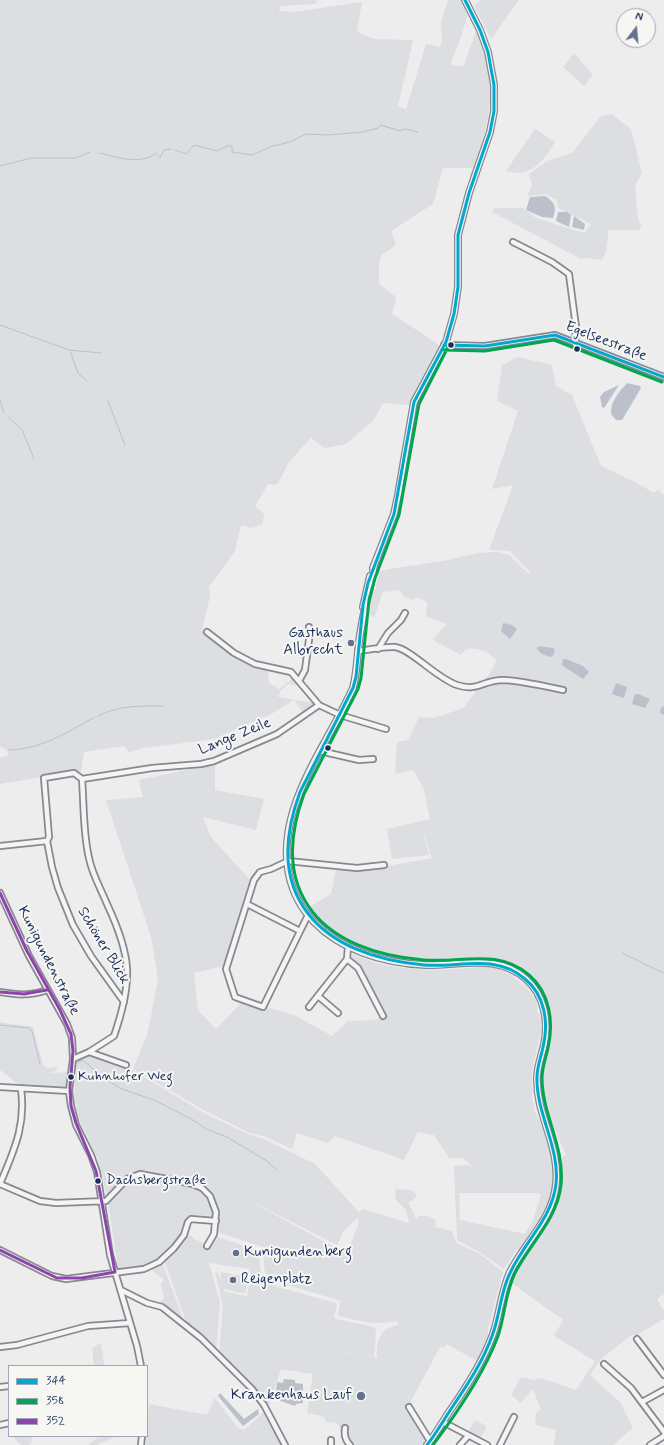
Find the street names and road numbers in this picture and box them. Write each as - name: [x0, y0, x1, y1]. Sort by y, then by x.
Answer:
- street label: Egelseestraße: [563, 318, 649, 366]
- street label: Lange Zeile: [196, 714, 274, 760]
- street label: Kunigundenstraße: [13, 903, 83, 1019]
- street label: Schöner Blick: [73, 904, 133, 988]

